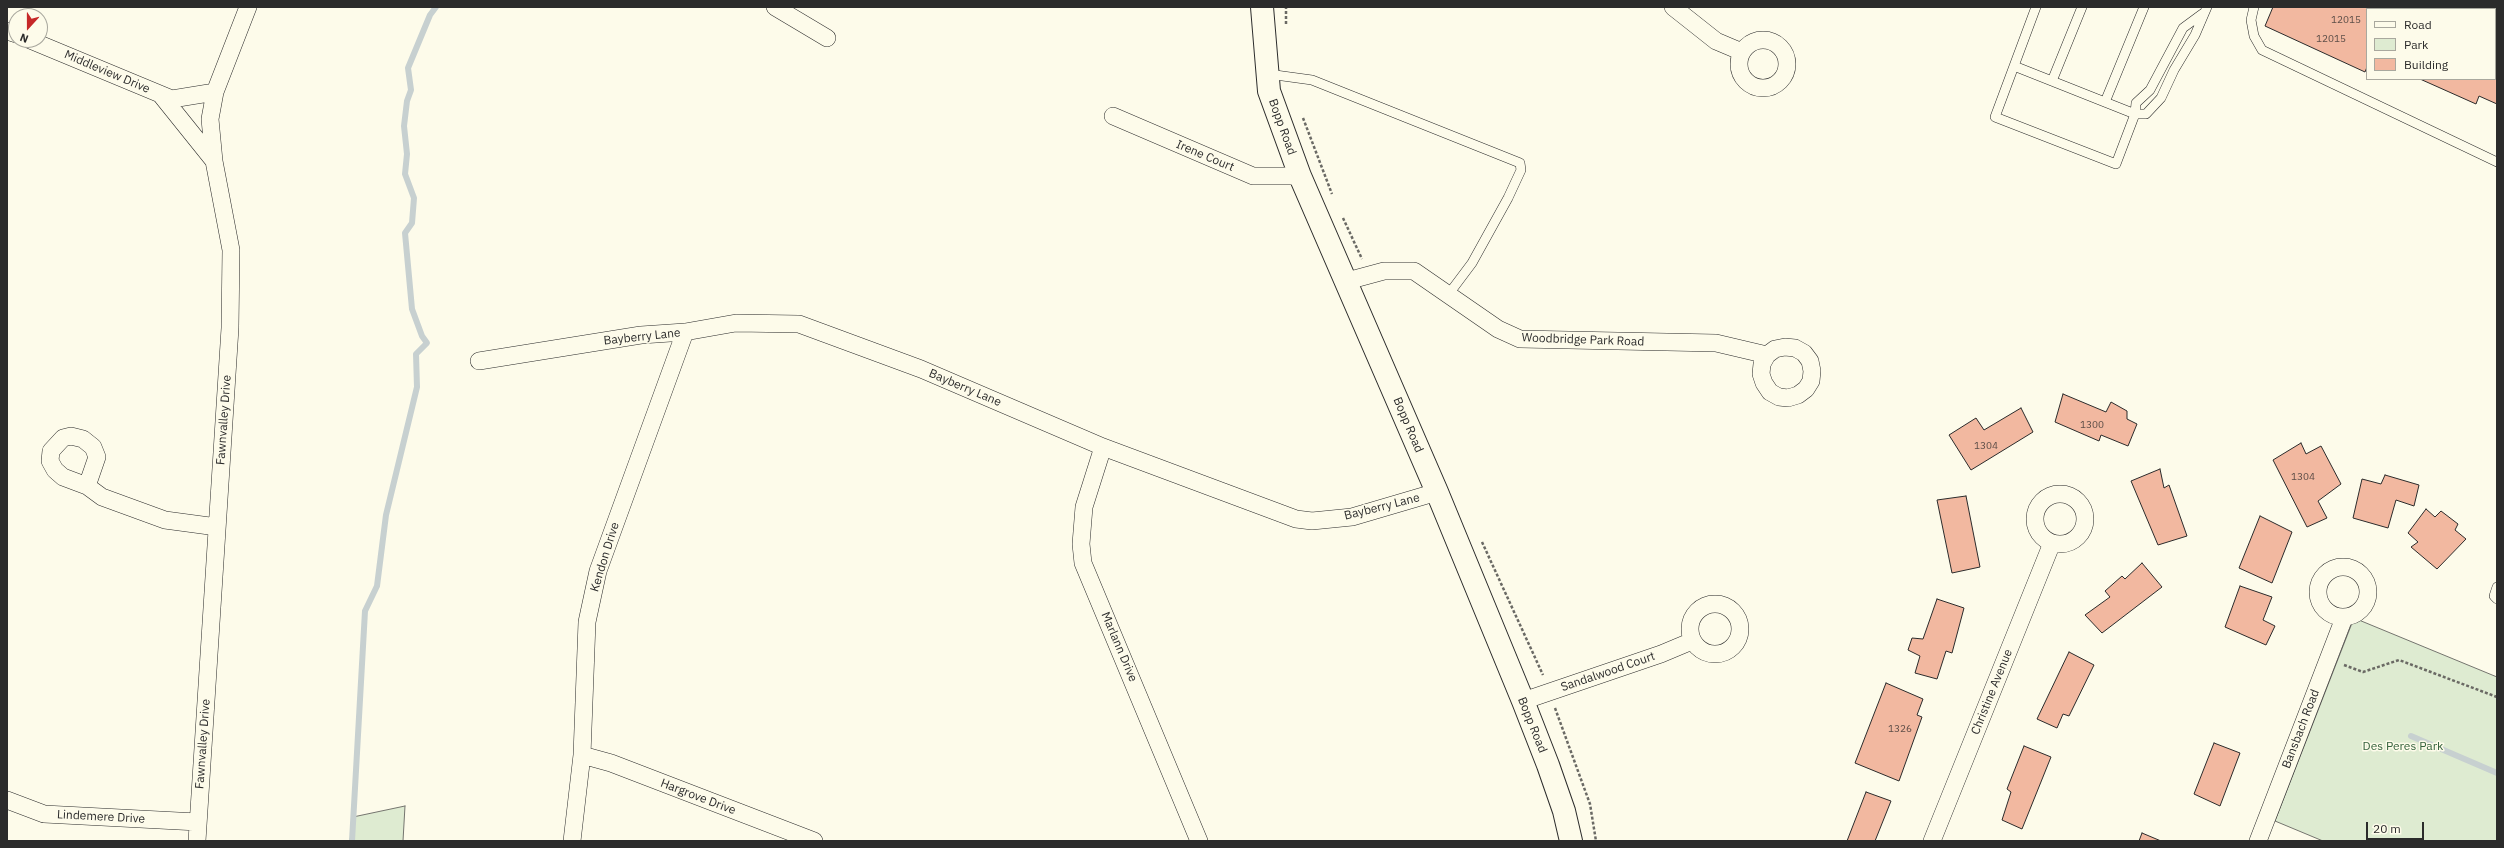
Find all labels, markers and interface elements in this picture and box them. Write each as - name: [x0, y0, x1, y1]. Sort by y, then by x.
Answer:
- north arrow: [8, 8, 48, 48]
- legend: [2366, 8, 2496, 80]
- house number: 12015: [2331, 14, 2361, 26]
- text: Road: [2404, 17, 2432, 32]
- text: N: [18, 30, 30, 46]
- house number: 12015: [2316, 33, 2346, 45]
- text: Park: [2404, 37, 2428, 52]
- street label: Middleview Drive: [62, 47, 152, 97]
- text: Building: [2404, 57, 2448, 72]
- street label: Bopp Road: [1265, 97, 1299, 157]
- street label: Irene Court: [1174, 137, 1236, 175]
- street label: Bayberry Lane: [603, 326, 681, 348]
- street label: Woodbridge Park Road: [1521, 331, 1645, 349]
- street label: Bayberry Lane: [927, 366, 1003, 410]
- street label: Fawnvalley Drive: [214, 374, 234, 466]
- street label: Bopp Road: [1390, 395, 1426, 455]
- house number: 1300: [2080, 419, 2104, 431]
- house number: 1304: [1974, 440, 1998, 452]
- house number: 1304: [2291, 471, 2315, 483]
- street label: Bayberry Lane: [1343, 491, 1421, 523]
- street label: Kendon Drive: [588, 521, 622, 593]
- street label: Marlann Drive: [1098, 610, 1140, 684]
- street label: Christine Avenue: [1968, 647, 2016, 737]
- street label: Sandalwood Court: [1559, 649, 1657, 695]
- street label: Bansbach Road: [2279, 687, 2323, 771]
- street label: Bopp Road: [1514, 695, 1550, 755]
- street label: Fawnvalley Drive: [193, 698, 213, 790]
- house number: 1326: [1888, 723, 1912, 735]
- park label: Des Peres Park: [2363, 740, 2443, 754]
- street label: Hargrove Drive: [658, 776, 738, 818]
- street label: Lindemere Drive: [57, 808, 145, 826]
- scale bar: [2368, 814, 2426, 840]
- text: 20 m: [2373, 821, 2401, 836]

